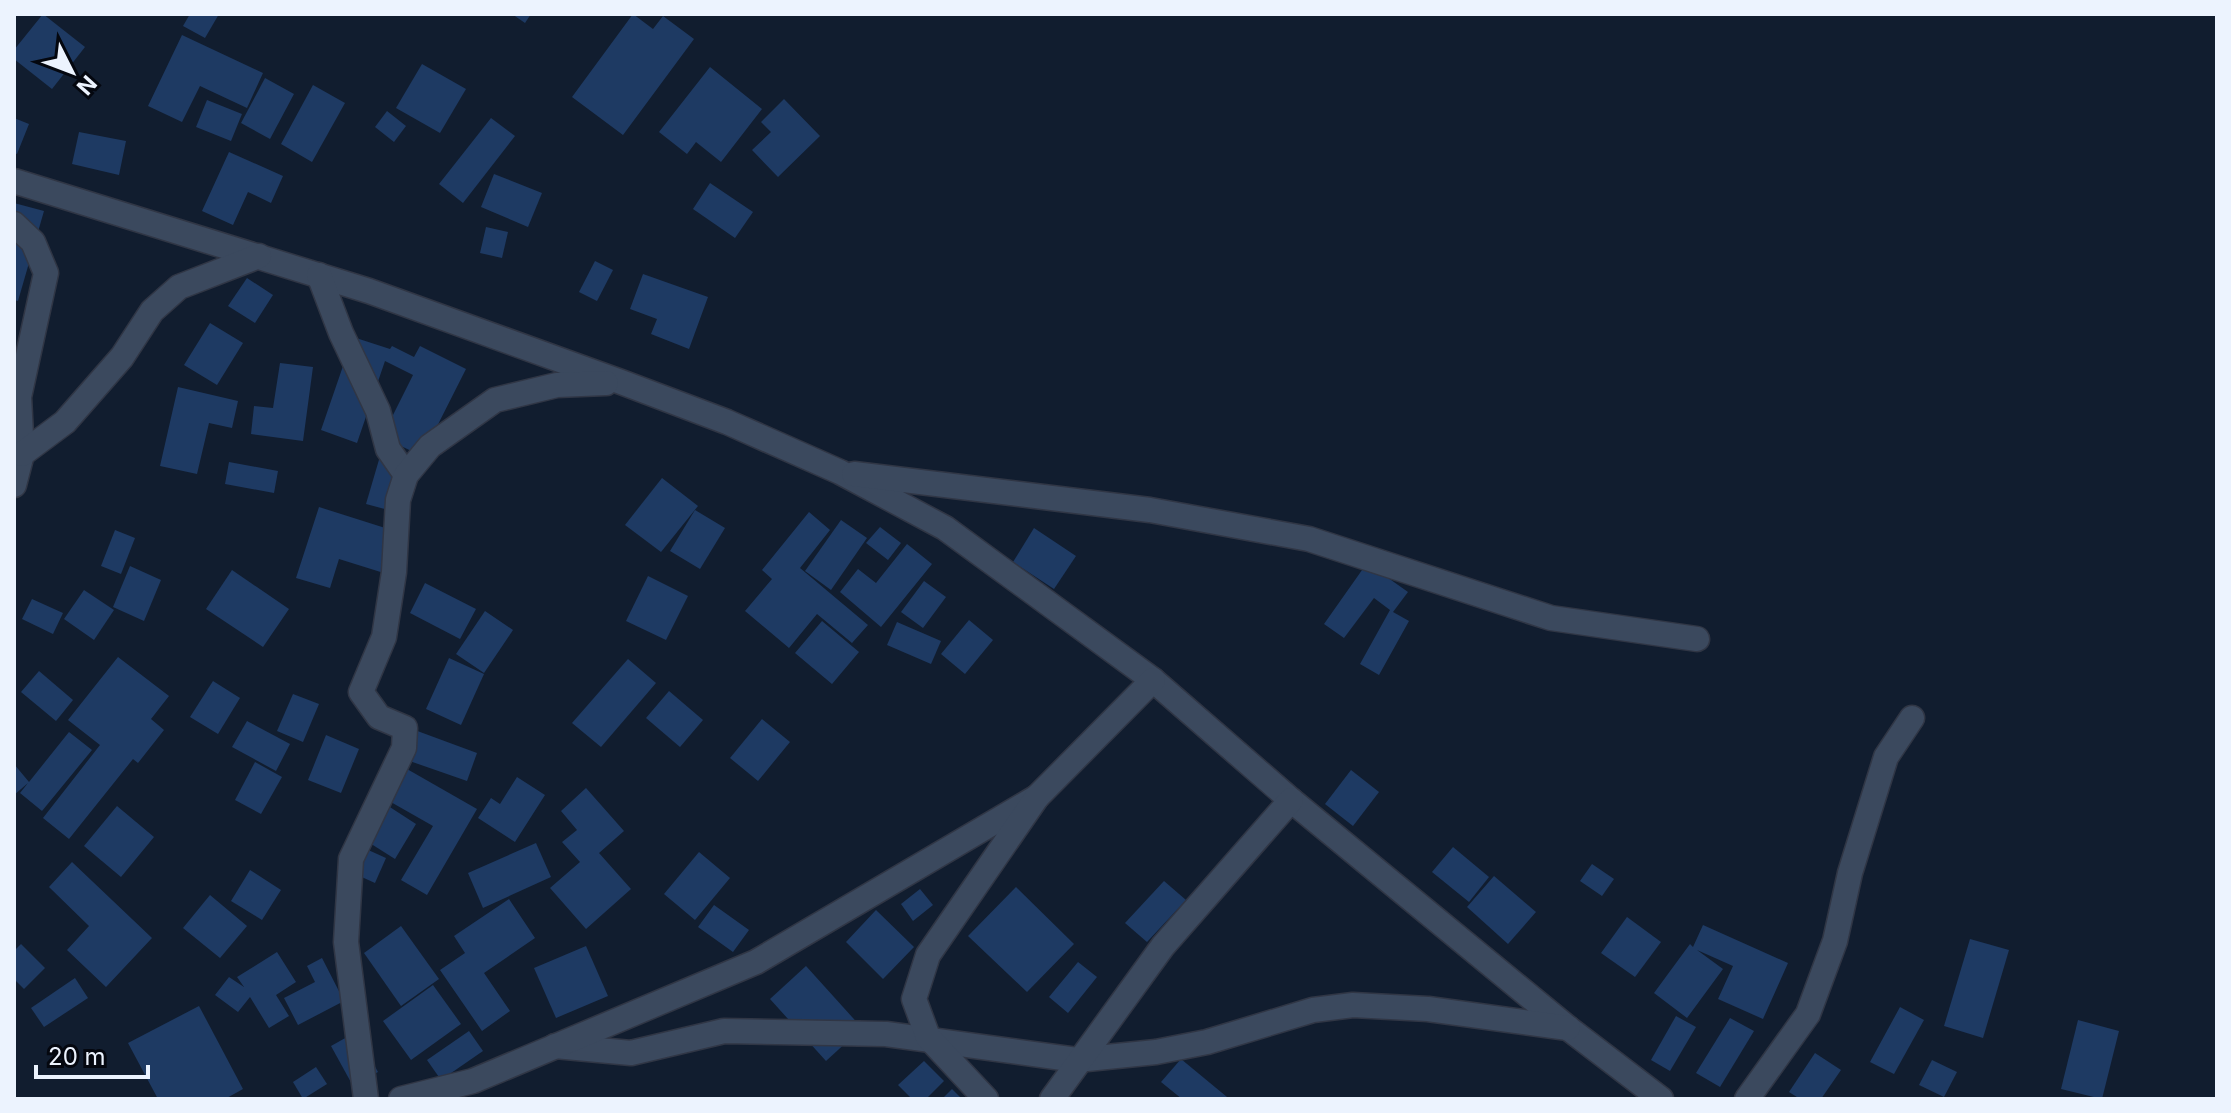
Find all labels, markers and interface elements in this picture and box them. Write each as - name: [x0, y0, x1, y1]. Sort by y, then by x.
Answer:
- north arrow: [32, 32, 112, 112]
- text: N: [72, 70, 102, 100]
- scale bar: [36, 1029, 148, 1079]
- text: 20 m: [48, 1042, 106, 1071]

